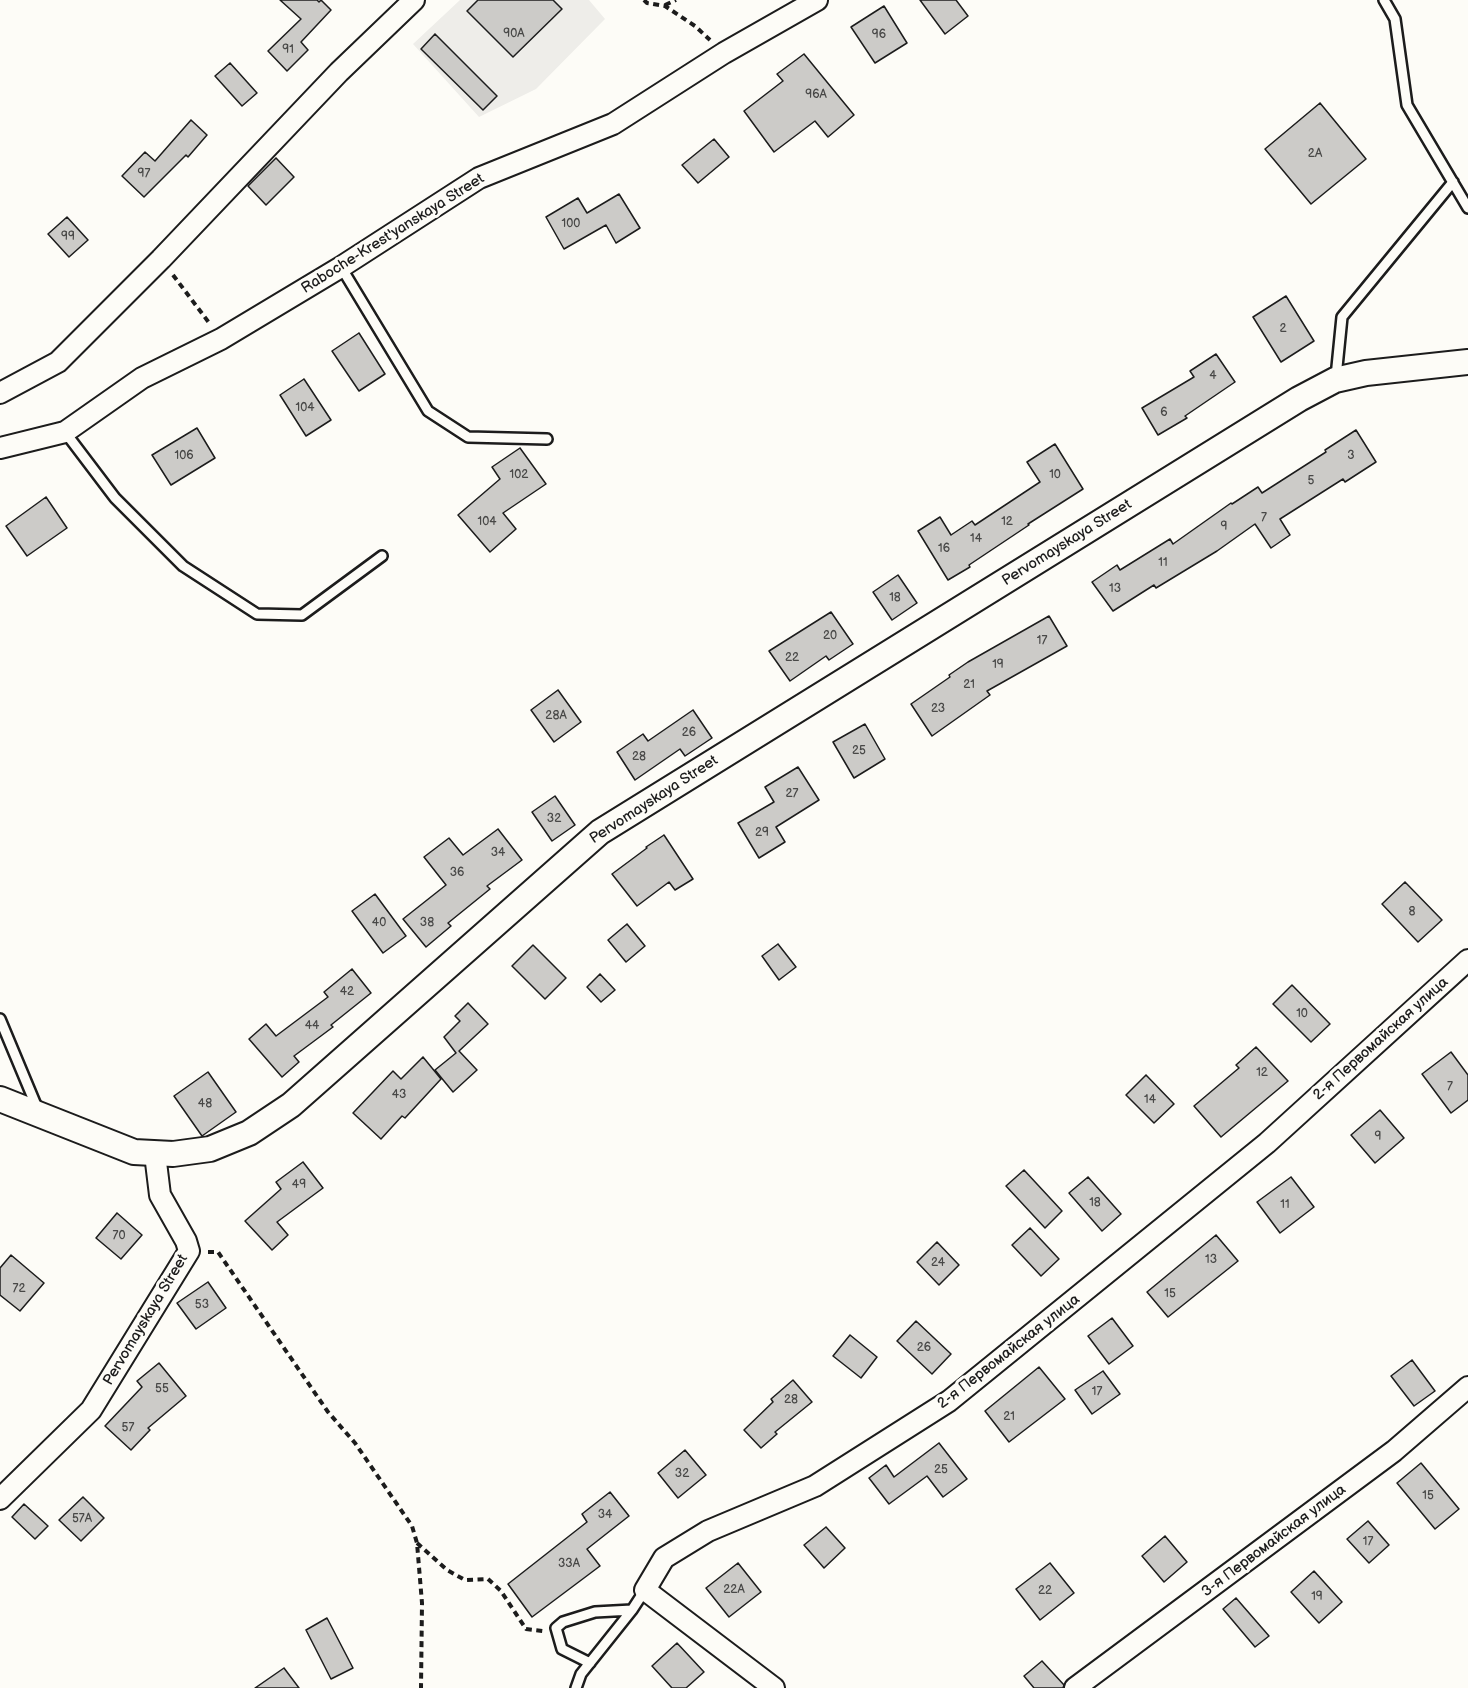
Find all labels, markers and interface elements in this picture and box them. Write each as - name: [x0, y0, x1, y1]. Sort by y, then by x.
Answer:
- house number: 90А: [503, 27, 525, 41]
- house number: 96: [872, 28, 886, 42]
- house number: 91: [282, 43, 294, 57]
- house number: 96А: [805, 88, 827, 102]
- house number: 2А: [1308, 147, 1322, 161]
- house number: 97: [138, 167, 150, 181]
- street label: Raboche-Krest'yanskaya Street: [298, 170, 488, 298]
- house number: 100: [562, 217, 580, 231]
- house number: 99: [61, 230, 75, 244]
- house number: 2: [1279, 322, 1287, 336]
- house number: 4: [1209, 369, 1217, 383]
- house number: 104: [295, 401, 315, 415]
- house number: 6: [1160, 406, 1168, 420]
- house number: 106: [174, 449, 194, 463]
- house number: 3: [1347, 449, 1355, 463]
- house number: 102: [510, 468, 528, 482]
- house number: 10: [1049, 468, 1061, 482]
- house number: 5: [1308, 474, 1314, 488]
- street label: Pervomayskaya Street: [999, 496, 1135, 590]
- house number: 7: [1261, 511, 1267, 525]
- house number: 104: [477, 515, 497, 529]
- house number: 12: [1001, 515, 1013, 529]
- house number: 9: [1221, 520, 1227, 534]
- house number: 14: [970, 532, 982, 546]
- house number: 16: [938, 542, 950, 556]
- house number: 11: [1158, 556, 1168, 570]
- house number: 13: [1109, 582, 1121, 596]
- house number: 18: [889, 591, 901, 605]
- house number: 20: [823, 629, 837, 643]
- house number: 17: [1037, 634, 1047, 648]
- house number: 22: [785, 651, 799, 665]
- house number: 19: [992, 658, 1004, 672]
- house number: 21: [963, 678, 975, 692]
- house number: 23: [931, 702, 945, 716]
- house number: 28А: [545, 709, 567, 723]
- house number: 26: [682, 726, 696, 740]
- house number: 25: [852, 744, 866, 758]
- house number: 28: [632, 750, 646, 764]
- street label: Pervomayskaya Street: [586, 752, 722, 848]
- house number: 27: [786, 787, 798, 801]
- house number: 32: [547, 812, 561, 826]
- house number: 29: [755, 826, 769, 840]
- house number: 34: [491, 846, 505, 860]
- house number: 36: [450, 866, 464, 880]
- house number: 8: [1409, 905, 1415, 919]
- house number: 40: [372, 916, 386, 930]
- house number: 38: [420, 916, 434, 930]
- street label: 2-я Первомайская улица: [1310, 974, 1452, 1104]
- house number: 42: [340, 985, 354, 999]
- house number: 10: [1296, 1007, 1308, 1021]
- house number: 44: [305, 1019, 319, 1033]
- house number: 12: [1256, 1066, 1268, 1080]
- house number: 7: [1447, 1080, 1453, 1094]
- house number: 43: [392, 1088, 406, 1102]
- house number: 14: [1144, 1093, 1156, 1107]
- house number: 48: [198, 1097, 212, 1111]
- house number: 9: [1375, 1130, 1381, 1144]
- house number: 49: [292, 1178, 306, 1192]
- house number: 18: [1089, 1196, 1101, 1210]
- house number: 11: [1280, 1198, 1290, 1212]
- house number: 70: [113, 1229, 125, 1243]
- street label: Pervomayskaya Street: [100, 1251, 192, 1389]
- house number: 13: [1205, 1253, 1217, 1267]
- house number: 24: [931, 1256, 945, 1270]
- house number: 72: [13, 1282, 25, 1296]
- house number: 15: [1164, 1287, 1176, 1301]
- street label: 2-я Первомайская улица: [934, 1291, 1084, 1413]
- house number: 53: [195, 1298, 209, 1312]
- house number: 26: [917, 1341, 931, 1355]
- house number: 55: [155, 1382, 169, 1396]
- house number: 17: [1092, 1385, 1102, 1399]
- house number: 28: [784, 1393, 798, 1407]
- house number: 21: [1003, 1410, 1015, 1424]
- house number: 57: [122, 1421, 134, 1435]
- house number: 25: [934, 1463, 948, 1477]
- house number: 32: [675, 1467, 689, 1481]
- street label: 3-я Первомайская улица: [1198, 1481, 1350, 1601]
- house number: 15: [1422, 1489, 1434, 1503]
- house number: 34: [598, 1508, 612, 1522]
- house number: 57А: [72, 1512, 92, 1526]
- house number: 17: [1363, 1535, 1373, 1549]
- house number: 33А: [558, 1557, 580, 1571]
- house number: 22А: [723, 1583, 745, 1597]
- house number: 22: [1038, 1584, 1052, 1598]
- house number: 19: [1311, 1590, 1323, 1604]

